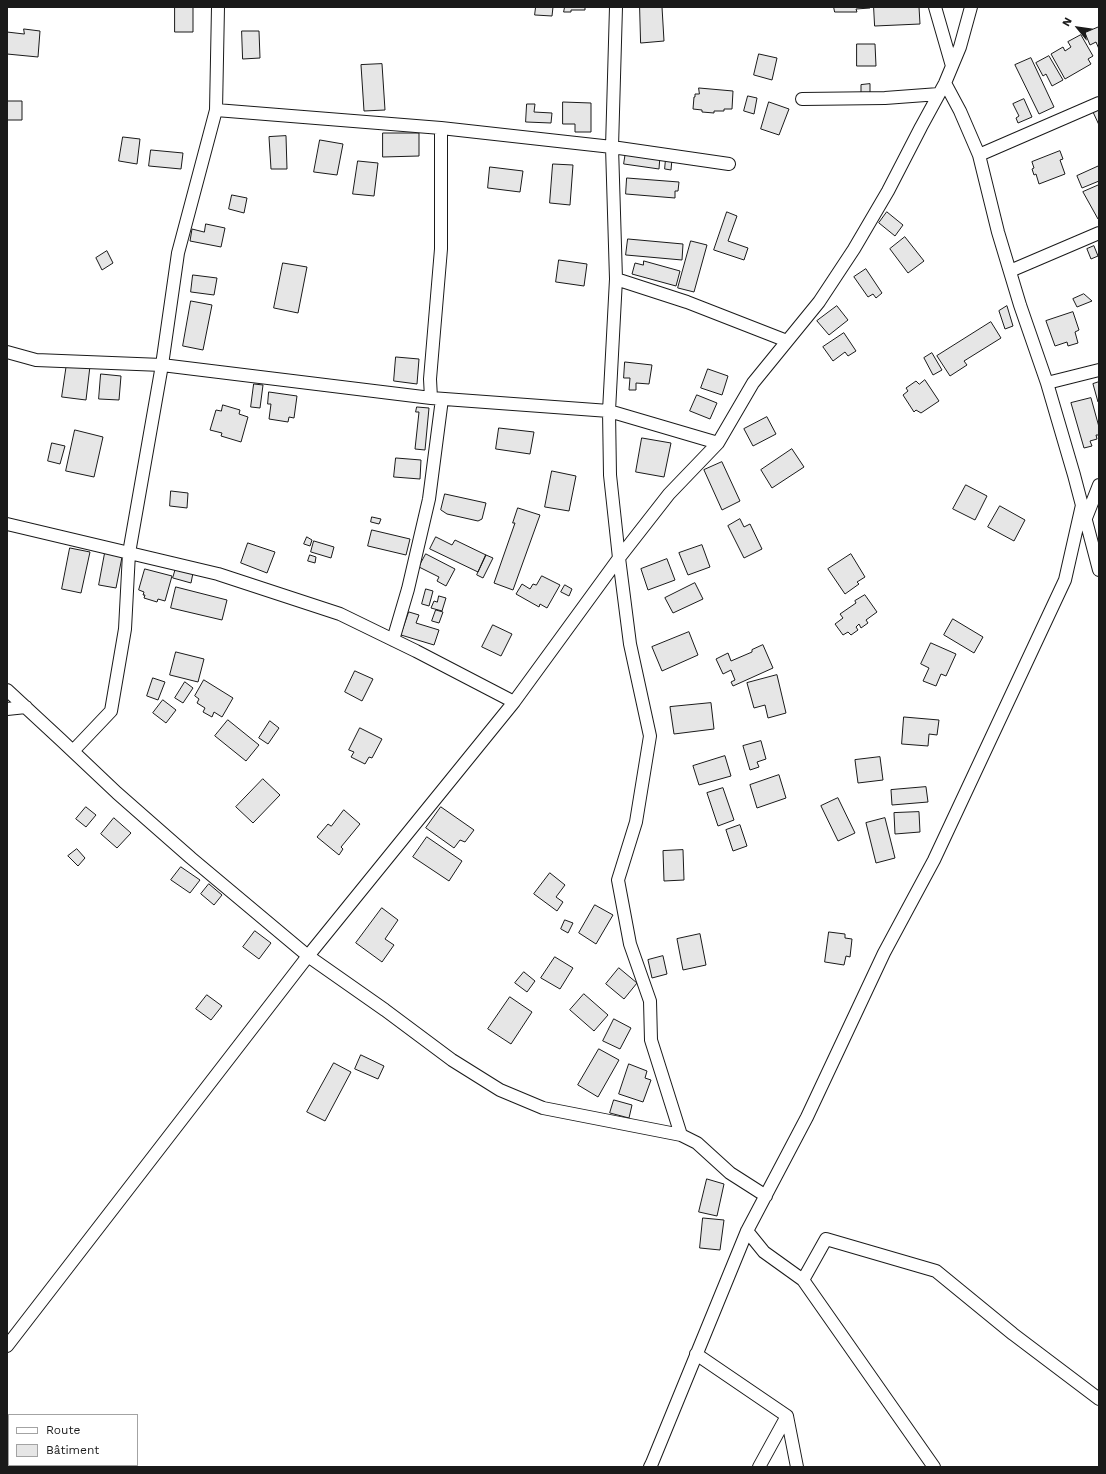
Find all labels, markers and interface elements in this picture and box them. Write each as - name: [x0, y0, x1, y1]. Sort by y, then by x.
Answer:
- north arrow: [1058, 8, 1098, 48]
- text: N: [1059, 15, 1075, 29]
- legend: [8, 1414, 138, 1466]
- text: Route: [46, 1423, 80, 1437]
- text: Bâtiment: [46, 1443, 99, 1457]

